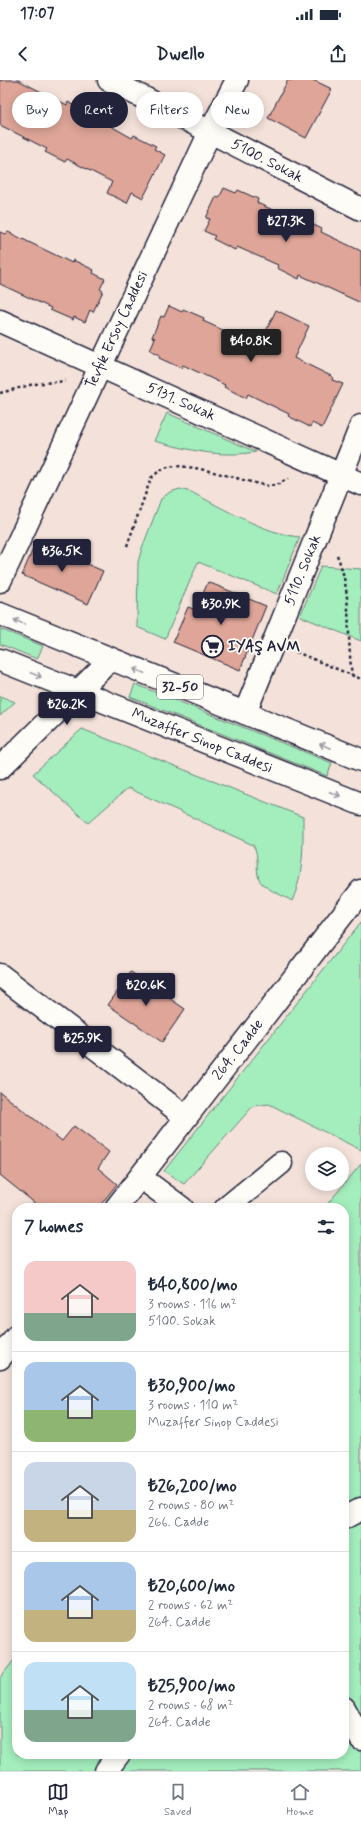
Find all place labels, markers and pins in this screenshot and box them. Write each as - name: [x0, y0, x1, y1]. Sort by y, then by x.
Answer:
- pin: ₺27.3K: [253, 209, 319, 243]
- pin: ₺40.8K: [218, 329, 284, 363]
- pin: ₺36.5K: [29, 539, 95, 573]
- pin: ₺30.9K: [188, 592, 254, 626]
- supermarket icon: IYAŞ AVM: [200, 634, 226, 660]
- place label: IYAŞ AVM: [228, 637, 300, 657]
- pin: ₺26.2K: [34, 692, 100, 726]
- pin: ₺20.6K: [113, 973, 179, 1007]
- pin: ₺25.9K: [50, 1026, 116, 1060]

